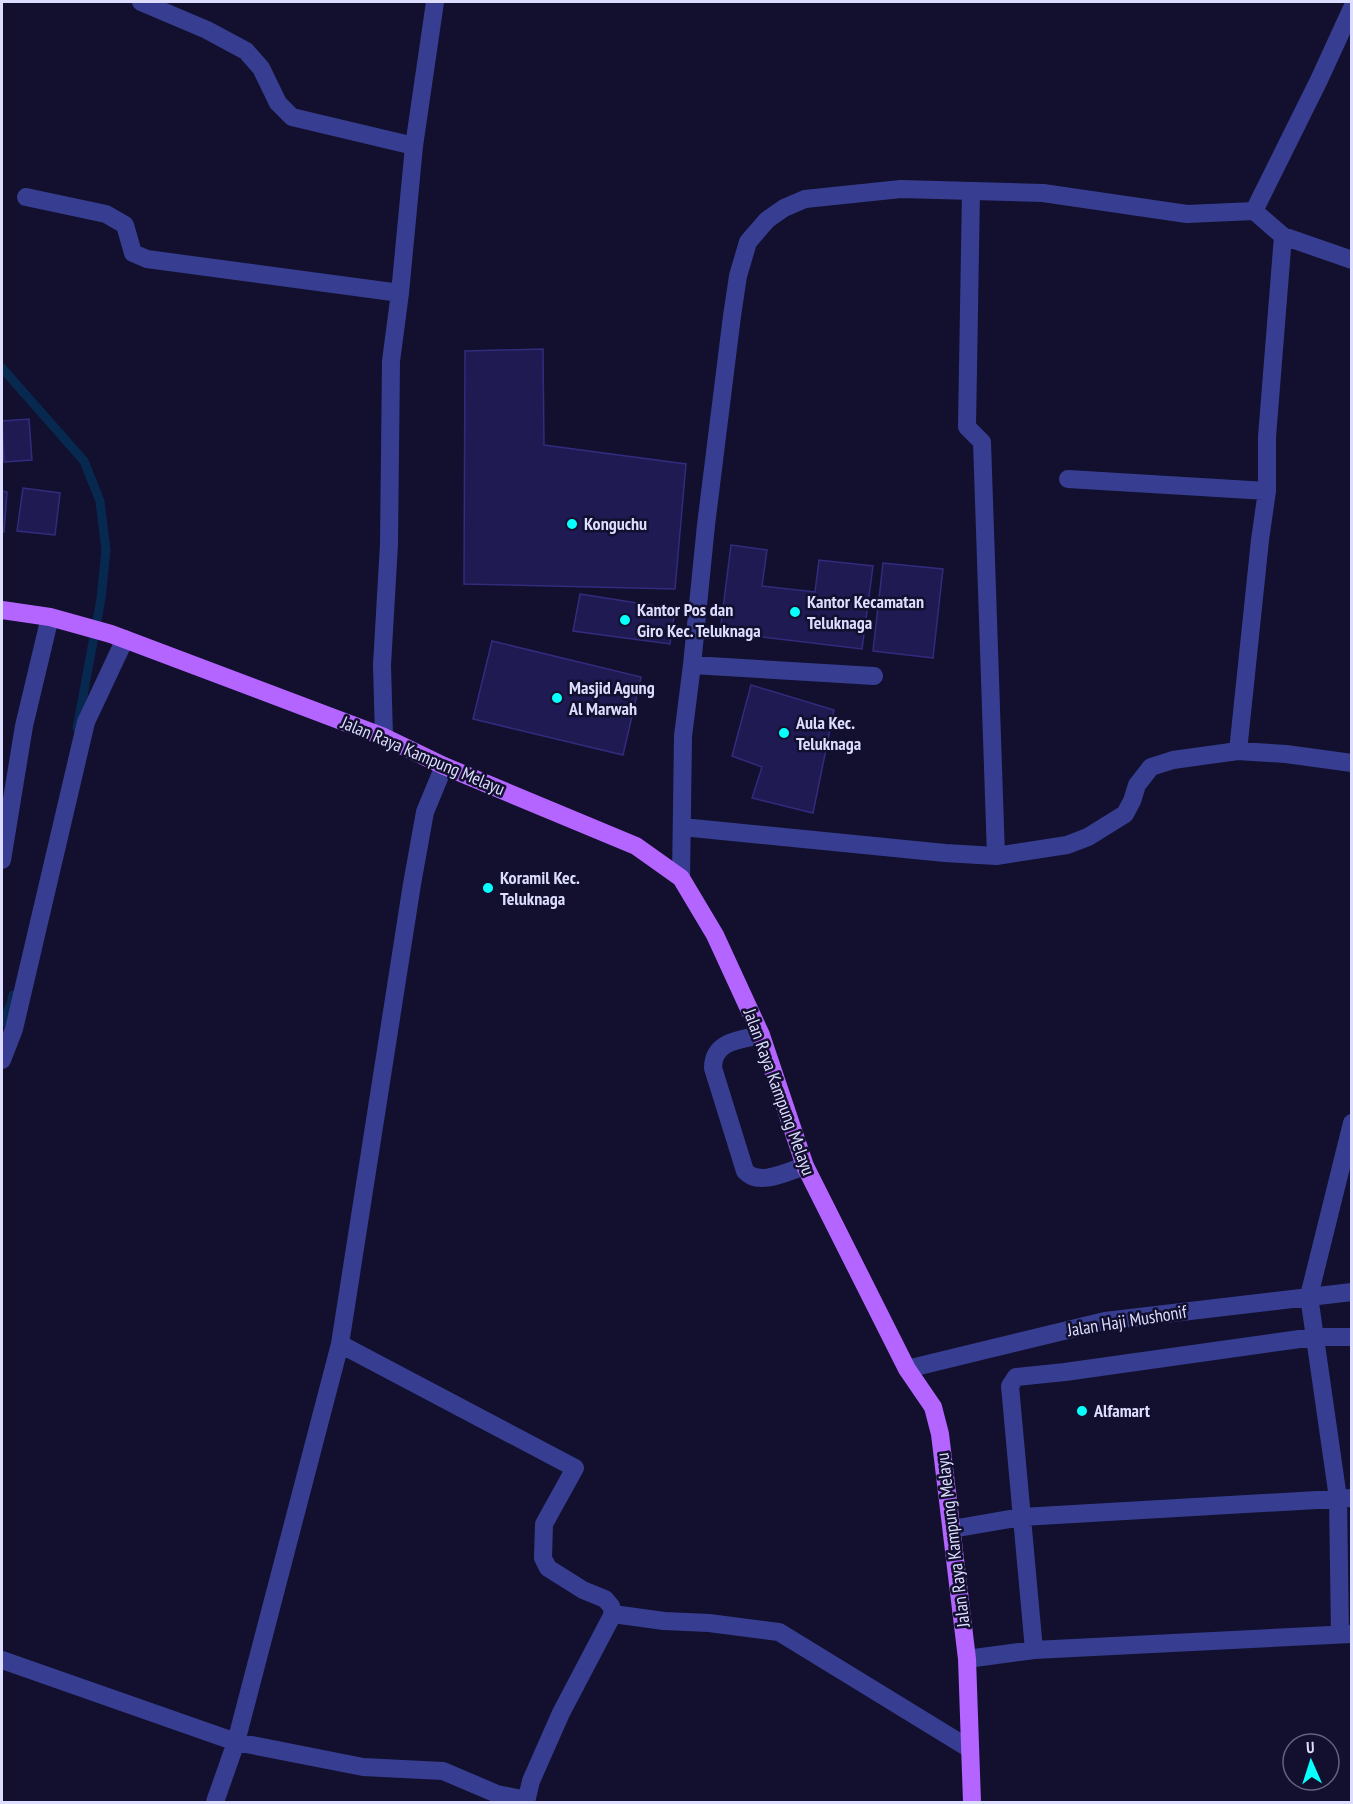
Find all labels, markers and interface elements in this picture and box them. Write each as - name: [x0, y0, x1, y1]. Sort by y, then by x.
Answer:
- place label: Konguchu: [584, 512, 647, 535]
- marker: Konguchu: [565, 517, 579, 531]
- place label: Kantor Kecamatan Teluknaga: [807, 590, 924, 634]
- place label: Kantor Pos dan Giro Kec. Teluknaga: [637, 598, 761, 642]
- marker: Kantor Kecamatan Teluknaga: [788, 605, 802, 619]
- marker: Kantor Pos dan Giro Kec. Teluknaga: [618, 613, 632, 627]
- place label: Masjid Agung Al Marwah: [568, 676, 655, 720]
- marker: Masjid Agung Al Marwah: [550, 691, 564, 705]
- street label: Jalan Raya Kampung Melayu: [337, 710, 509, 800]
- place label: Aula Kec. Teluknaga: [795, 711, 861, 755]
- marker: Aula Kec. Teluknaga: [777, 726, 791, 740]
- place label: Koramil Kec. Teluknaga: [500, 866, 580, 910]
- marker: Koramil Kec. Teluknaga: [481, 881, 495, 895]
- street label: Jalan Raya Kampung Melayu: [738, 1004, 820, 1178]
- street label: Jalan Haji Mushonif: [1065, 1300, 1190, 1341]
- place label: Alfamart: [1093, 1399, 1151, 1422]
- marker: Alfamart: [1075, 1404, 1089, 1418]
- street label: Jalan Raya Kampung Melayu: [930, 1451, 975, 1630]
- north arrow: [1281, 1732, 1341, 1792]
- text: U: [1306, 1737, 1315, 1757]

